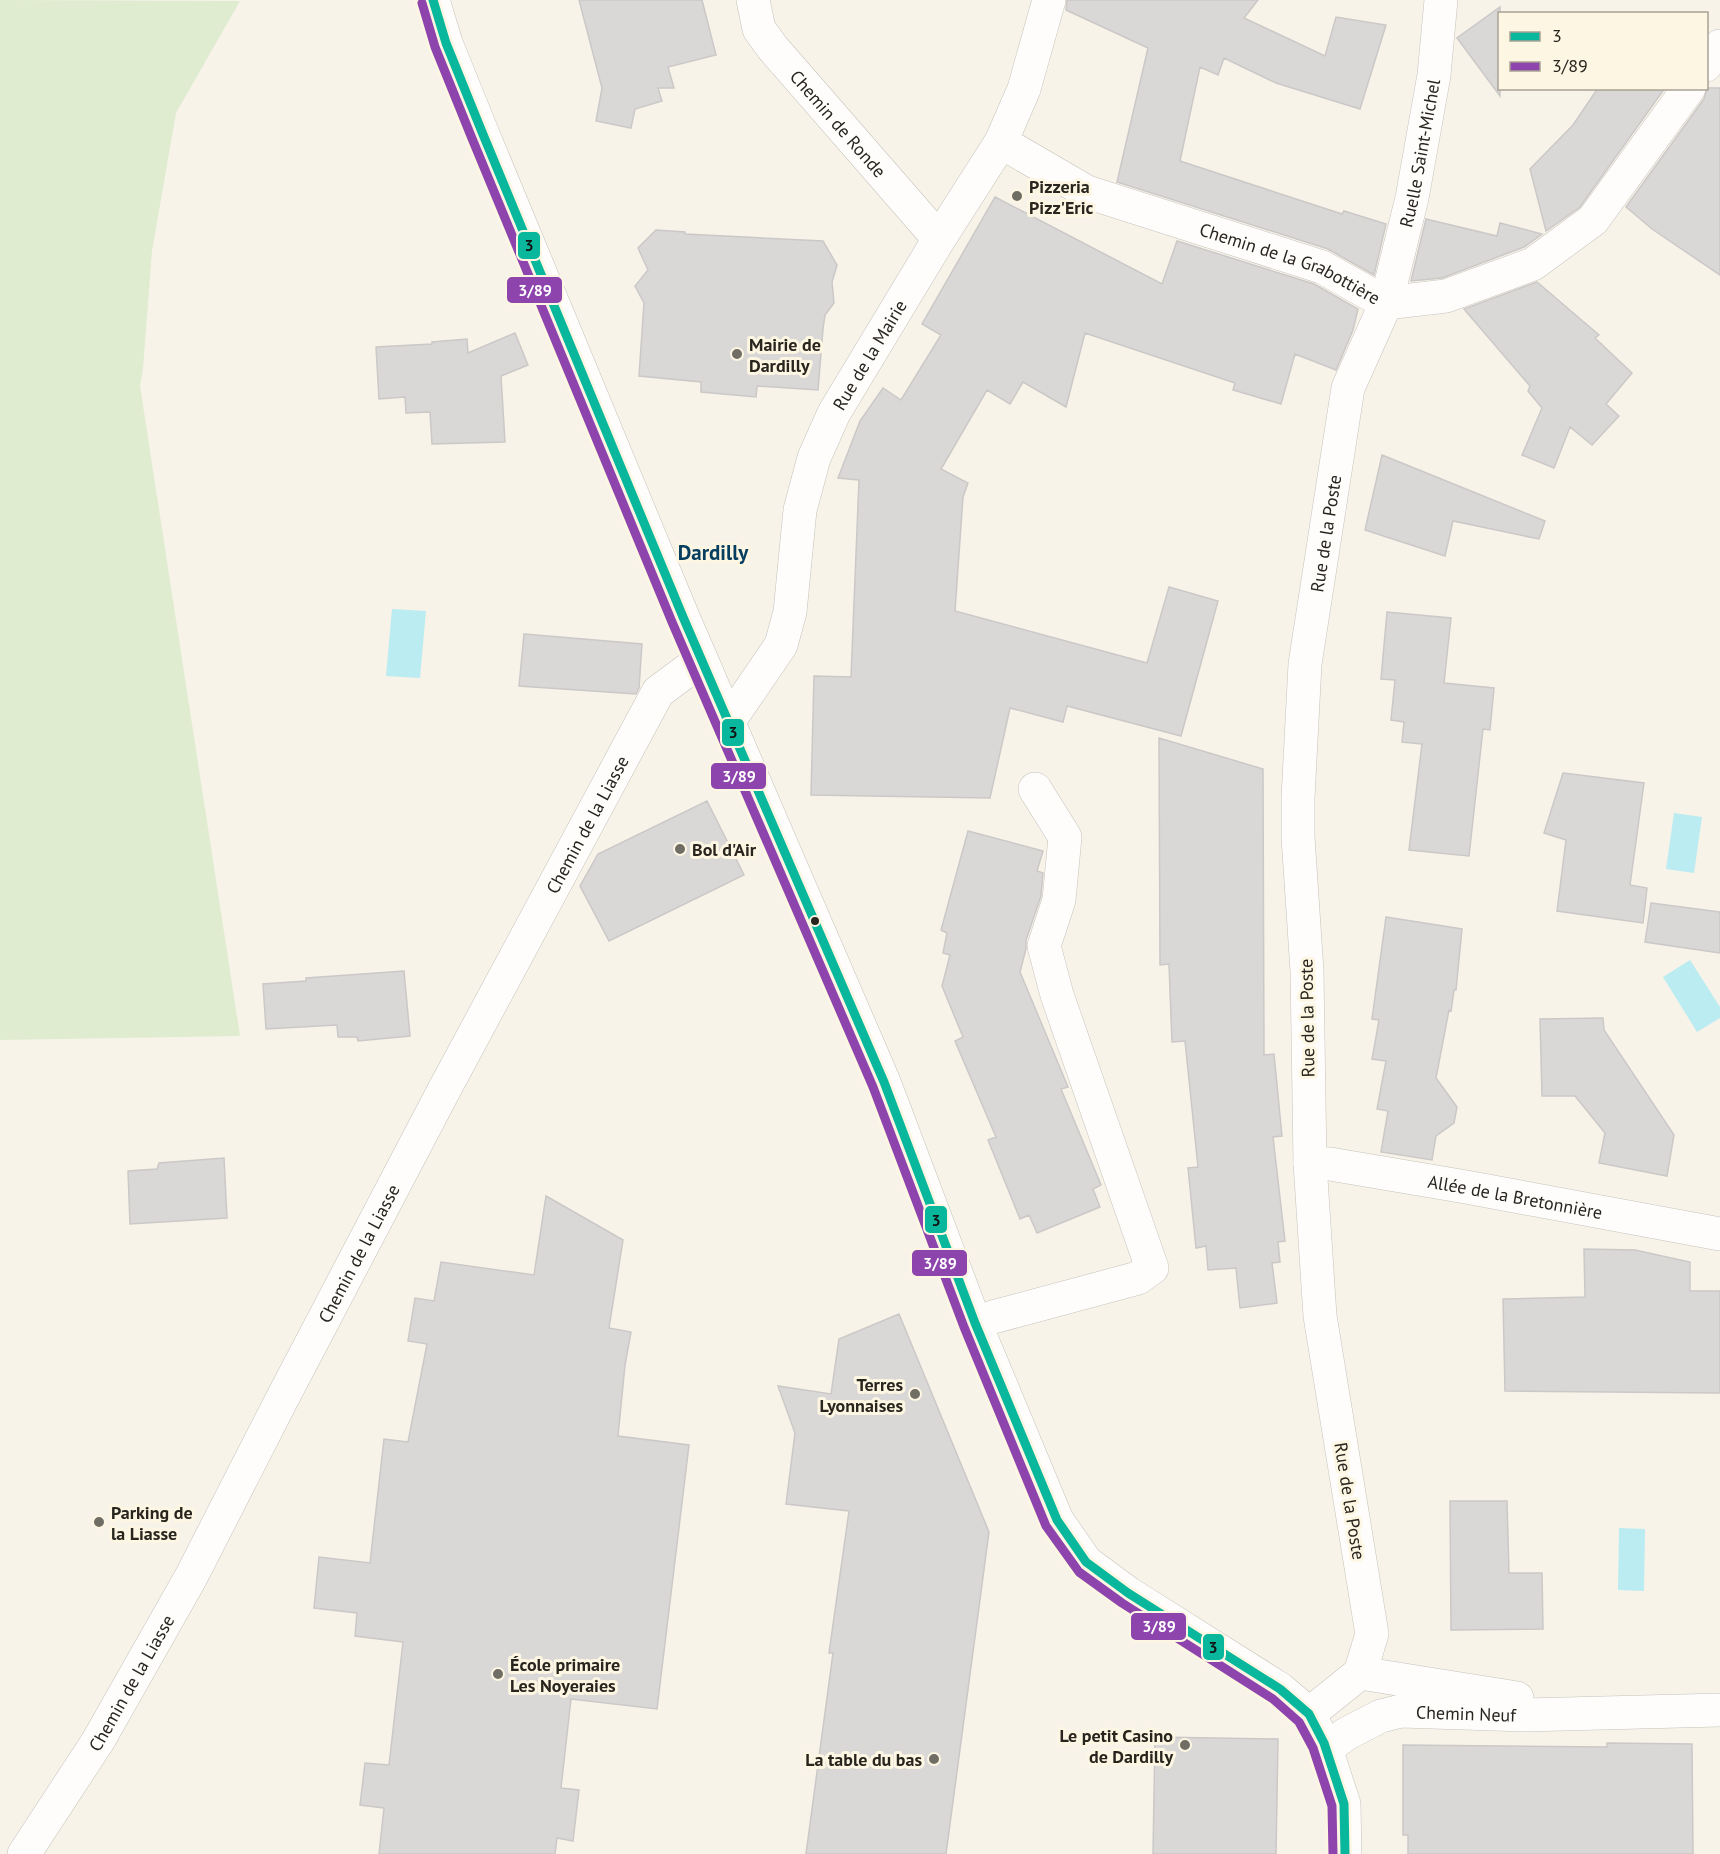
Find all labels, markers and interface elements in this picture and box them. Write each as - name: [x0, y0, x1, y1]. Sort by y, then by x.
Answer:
- legend: [1498, 12, 1708, 90]
- text: 3: [1552, 24, 1562, 47]
- text: 3/89: [1552, 54, 1588, 77]
- street label: Chemin de Ronde: [785, 65, 891, 182]
- street label: Ruelle Saint-Michel: [1394, 76, 1445, 230]
- place label: Pizzeria Pizz'Eric: [1029, 175, 1094, 219]
- marker: Pizzeria Pizz'Eric: [1010, 189, 1024, 203]
- street label: Chemin de la Grabottière: [1197, 217, 1385, 309]
- line badge: 3: [517, 231, 541, 260]
- text: 3: [524, 235, 534, 255]
- line badge: 3/89: [506, 276, 563, 304]
- text: 3/89: [518, 280, 552, 300]
- street label: Rue de la Mairie: [827, 295, 911, 414]
- place label: Mairie de Dardilly: [749, 333, 821, 377]
- marker: Mairie de Dardilly: [730, 347, 744, 361]
- street label: Rue de la Poste: [1305, 473, 1346, 594]
- district label: Dardilly: [678, 539, 749, 566]
- line badge: 3: [721, 718, 745, 747]
- text: 3: [728, 722, 738, 742]
- street label: Chemin de la Liasse: [540, 751, 633, 897]
- line badge: 3/89: [710, 762, 767, 790]
- text: 3/89: [722, 766, 756, 786]
- place label: Bol d'Air: [692, 838, 757, 861]
- marker: Bol d'Air: [673, 842, 687, 856]
- unlabelled marker: [809, 915, 821, 927]
- street label: Rue de la Poste: [1294, 959, 1320, 1077]
- street label: Allée de la Bretonnière: [1426, 1169, 1604, 1224]
- street label: Chemin de la Liasse: [313, 1180, 404, 1327]
- line badge: 3: [924, 1205, 948, 1234]
- text: 3: [931, 1210, 941, 1230]
- line badge: 3/89: [911, 1249, 968, 1277]
- text: 3/89: [923, 1253, 957, 1273]
- place label: Terres Lyonnaises: [819, 1373, 903, 1417]
- marker: Terres Lyonnaises: [908, 1387, 922, 1401]
- street label: Rue de la Poste: [1329, 1441, 1371, 1561]
- place label: Parking de la Liasse: [111, 1501, 193, 1545]
- marker: Parking de la Liasse: [92, 1515, 106, 1529]
- street label: Chemin de la Liasse: [83, 1610, 179, 1756]
- line badge: 3/89: [1130, 1612, 1187, 1641]
- text: 3/89: [1142, 1616, 1176, 1636]
- line badge: 3: [1202, 1633, 1225, 1661]
- text: 3: [1208, 1637, 1218, 1657]
- place label: École primaire Les Noyeraies: [510, 1653, 620, 1697]
- marker: École primaire Les Noyeraies: [491, 1667, 505, 1681]
- street label: Chemin Neuf: [1416, 1700, 1518, 1726]
- place label: Le petit Casino de Dardilly: [1059, 1724, 1173, 1768]
- marker: Le petit Casino de Dardilly: [1178, 1738, 1192, 1752]
- place label: La table du bas: [805, 1748, 922, 1771]
- marker: La table du bas: [927, 1752, 941, 1766]

